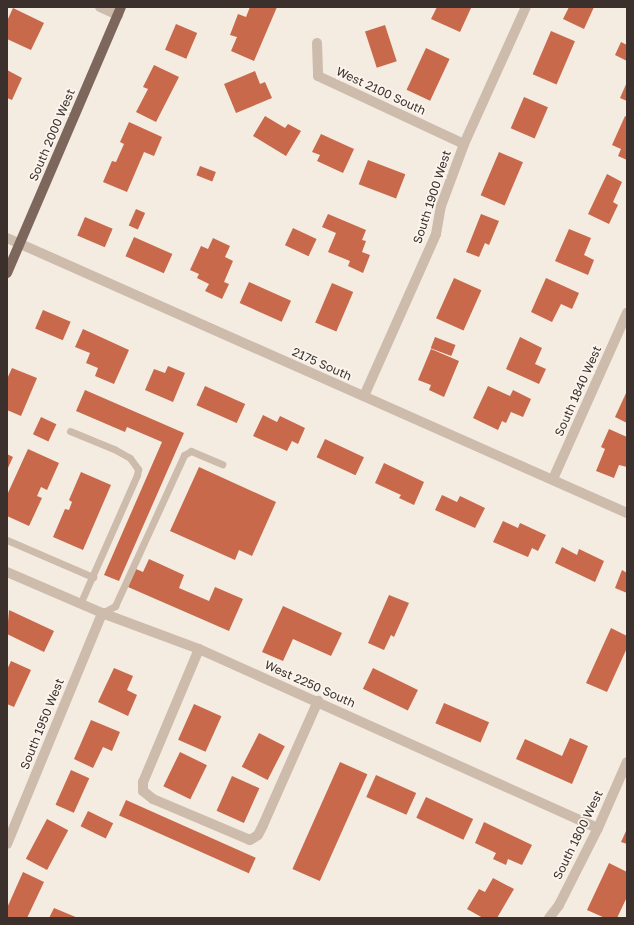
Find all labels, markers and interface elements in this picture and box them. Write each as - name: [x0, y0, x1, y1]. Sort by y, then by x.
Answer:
- street label: West 2100 South: [334, 64, 428, 118]
- street label: South 2000 West: [26, 87, 78, 183]
- street label: South 1900 West: [410, 148, 454, 246]
- street label: South 1840 West: [552, 344, 604, 438]
- street label: 2175 South: [290, 345, 354, 383]
- street label: West 2250 South: [262, 658, 358, 710]
- street label: South 1950 West: [17, 676, 67, 772]
- street label: South 1800 West: [550, 788, 606, 882]

